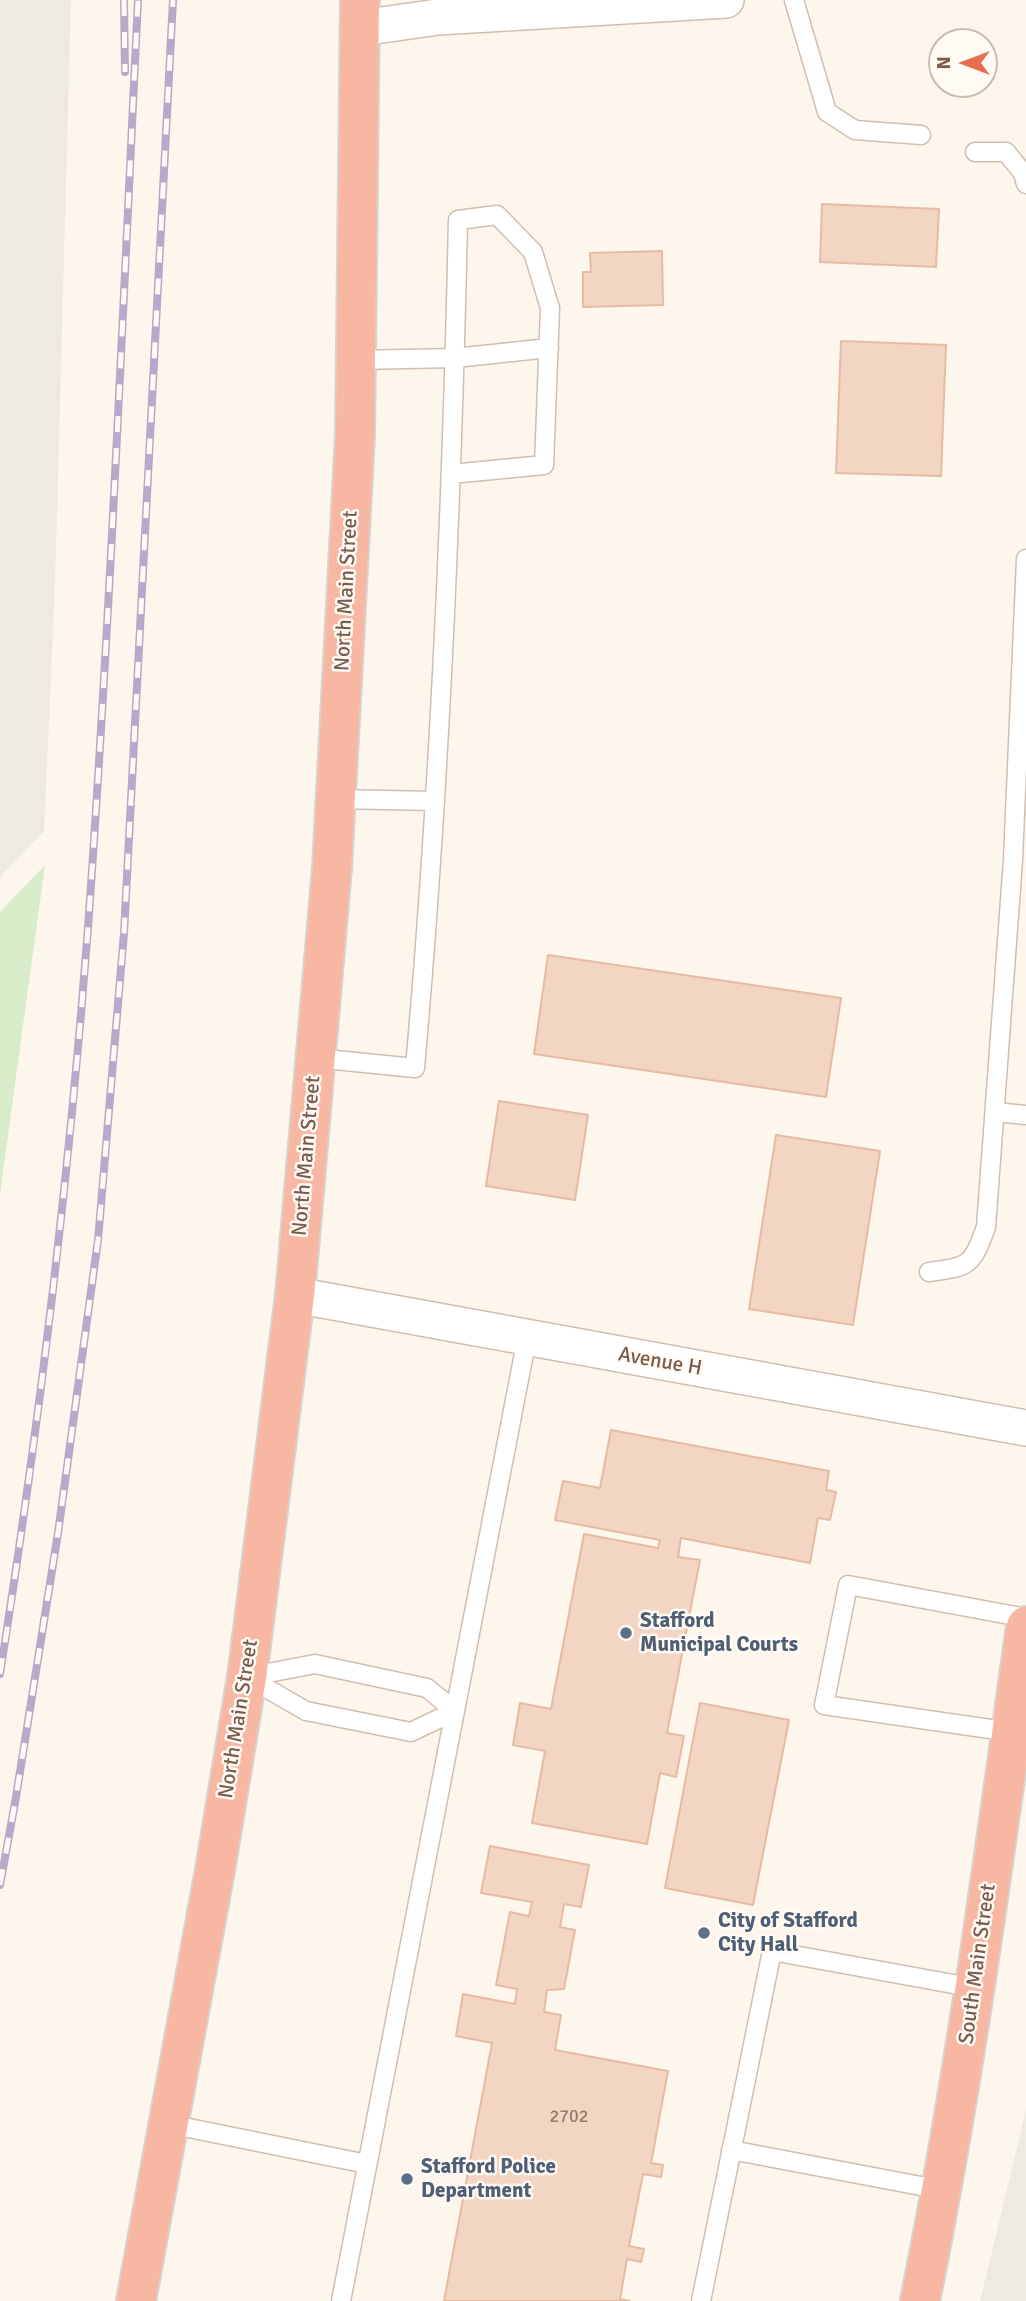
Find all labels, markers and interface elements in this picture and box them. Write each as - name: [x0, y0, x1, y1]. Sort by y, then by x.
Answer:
- north arrow: [928, 28, 998, 98]
- text: N: [932, 56, 956, 70]
- street label: North Main Street: [330, 510, 364, 672]
- street label: North Main Street: [287, 1075, 327, 1237]
- street label: Avenue H: [616, 1342, 704, 1382]
- place label: Stafford Municipal Courts: [640, 1608, 798, 1658]
- marker: Stafford Municipal Courts: [618, 1625, 634, 1641]
- street label: North Main Street: [214, 1638, 264, 1800]
- street label: South Main Street: [954, 1882, 1002, 2046]
- place label: City of Stafford City Hall: [718, 1908, 858, 1958]
- marker: City of Stafford City Hall: [696, 1925, 712, 1941]
- house number: 2702: [550, 2106, 588, 2128]
- place label: Stafford Police Department: [421, 2154, 556, 2204]
- marker: Stafford Police Department: [399, 2171, 415, 2187]

